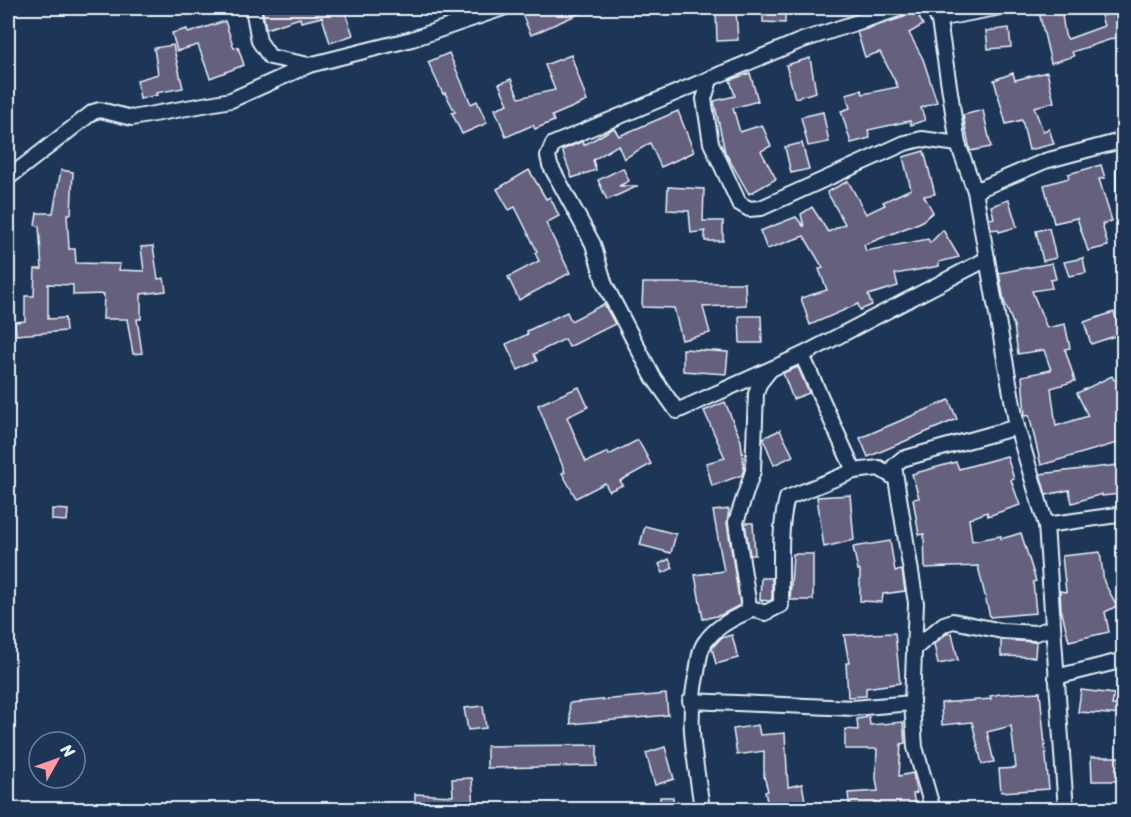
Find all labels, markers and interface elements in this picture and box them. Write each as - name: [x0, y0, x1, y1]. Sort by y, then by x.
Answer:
- north arrow: [27, 730, 87, 790]
- text: N: [53, 736, 83, 765]

